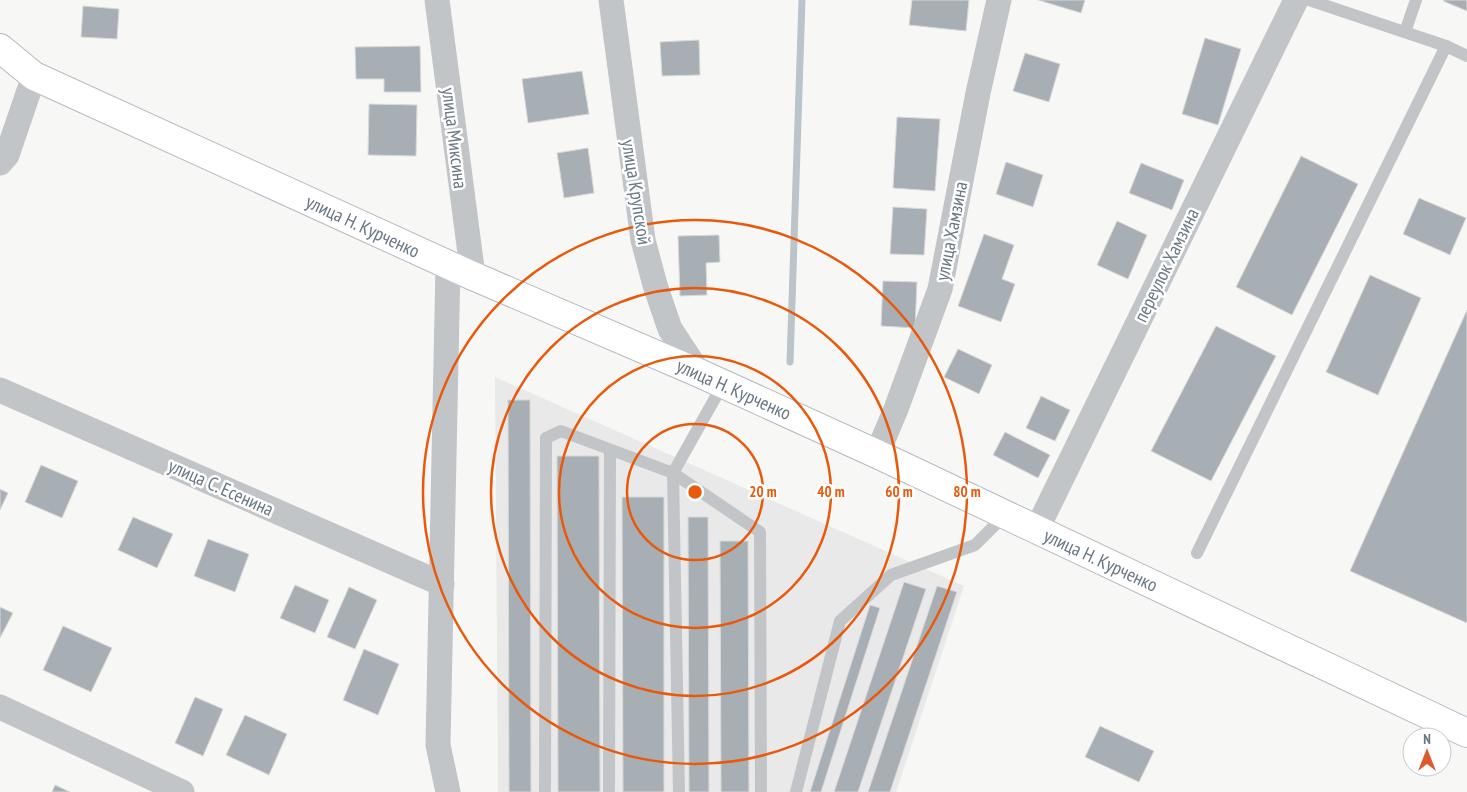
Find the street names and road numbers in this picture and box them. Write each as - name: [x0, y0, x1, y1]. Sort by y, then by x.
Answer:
- street label: улица Миксина: [437, 86, 473, 190]
- street label: улица Крупской: [617, 138, 657, 246]
- street label: улица Хамзина: [930, 179, 972, 283]
- street label: улица Н. Курченко: [302, 189, 424, 263]
- street label: переулок Хамзина: [1128, 204, 1204, 326]
- street label: улица Н. Курченко: [673, 353, 795, 425]
- street label: улица С. Есенина: [165, 453, 277, 521]
- street label: улица Н. Курченко: [1040, 523, 1162, 597]

